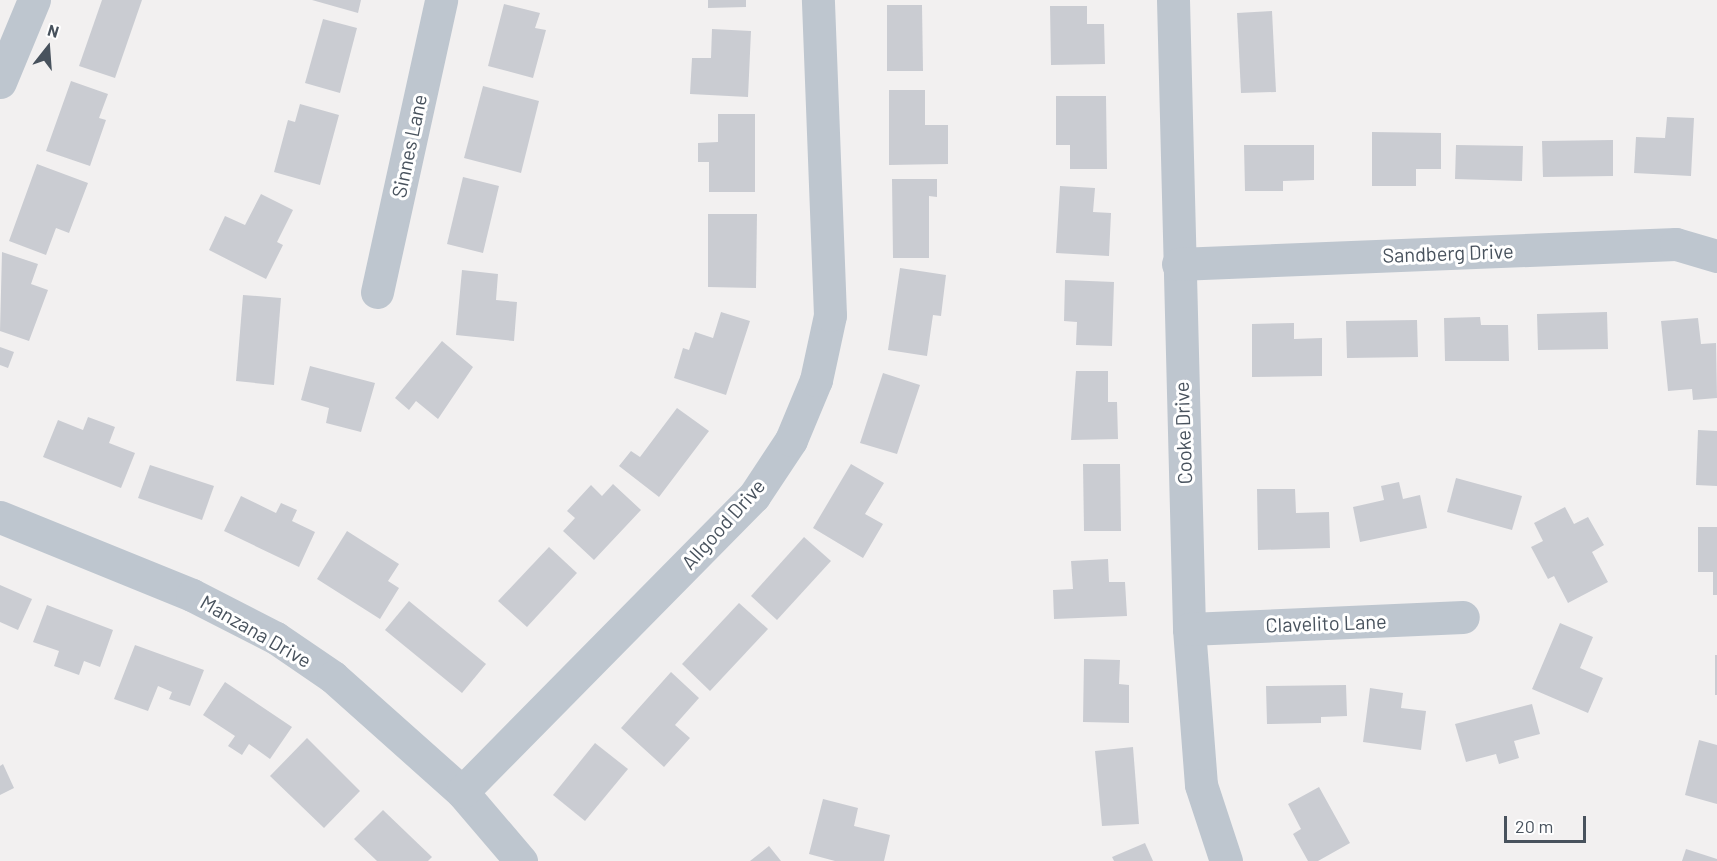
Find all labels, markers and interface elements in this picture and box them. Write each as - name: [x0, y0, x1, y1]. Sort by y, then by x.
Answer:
- north arrow: [18, 18, 78, 78]
- text: N: [46, 20, 61, 41]
- street label: Sinnes Lane: [386, 92, 432, 200]
- street label: Sandberg Drive: [1382, 239, 1514, 267]
- street label: Cooke Drive: [1169, 381, 1197, 485]
- street label: Allgood Drive: [676, 474, 770, 574]
- street label: Manzana Drive: [196, 590, 316, 672]
- street label: Clavelito Lane: [1265, 609, 1387, 637]
- scale bar: [1507, 804, 1590, 842]
- text: 20 m: [1515, 815, 1553, 837]

